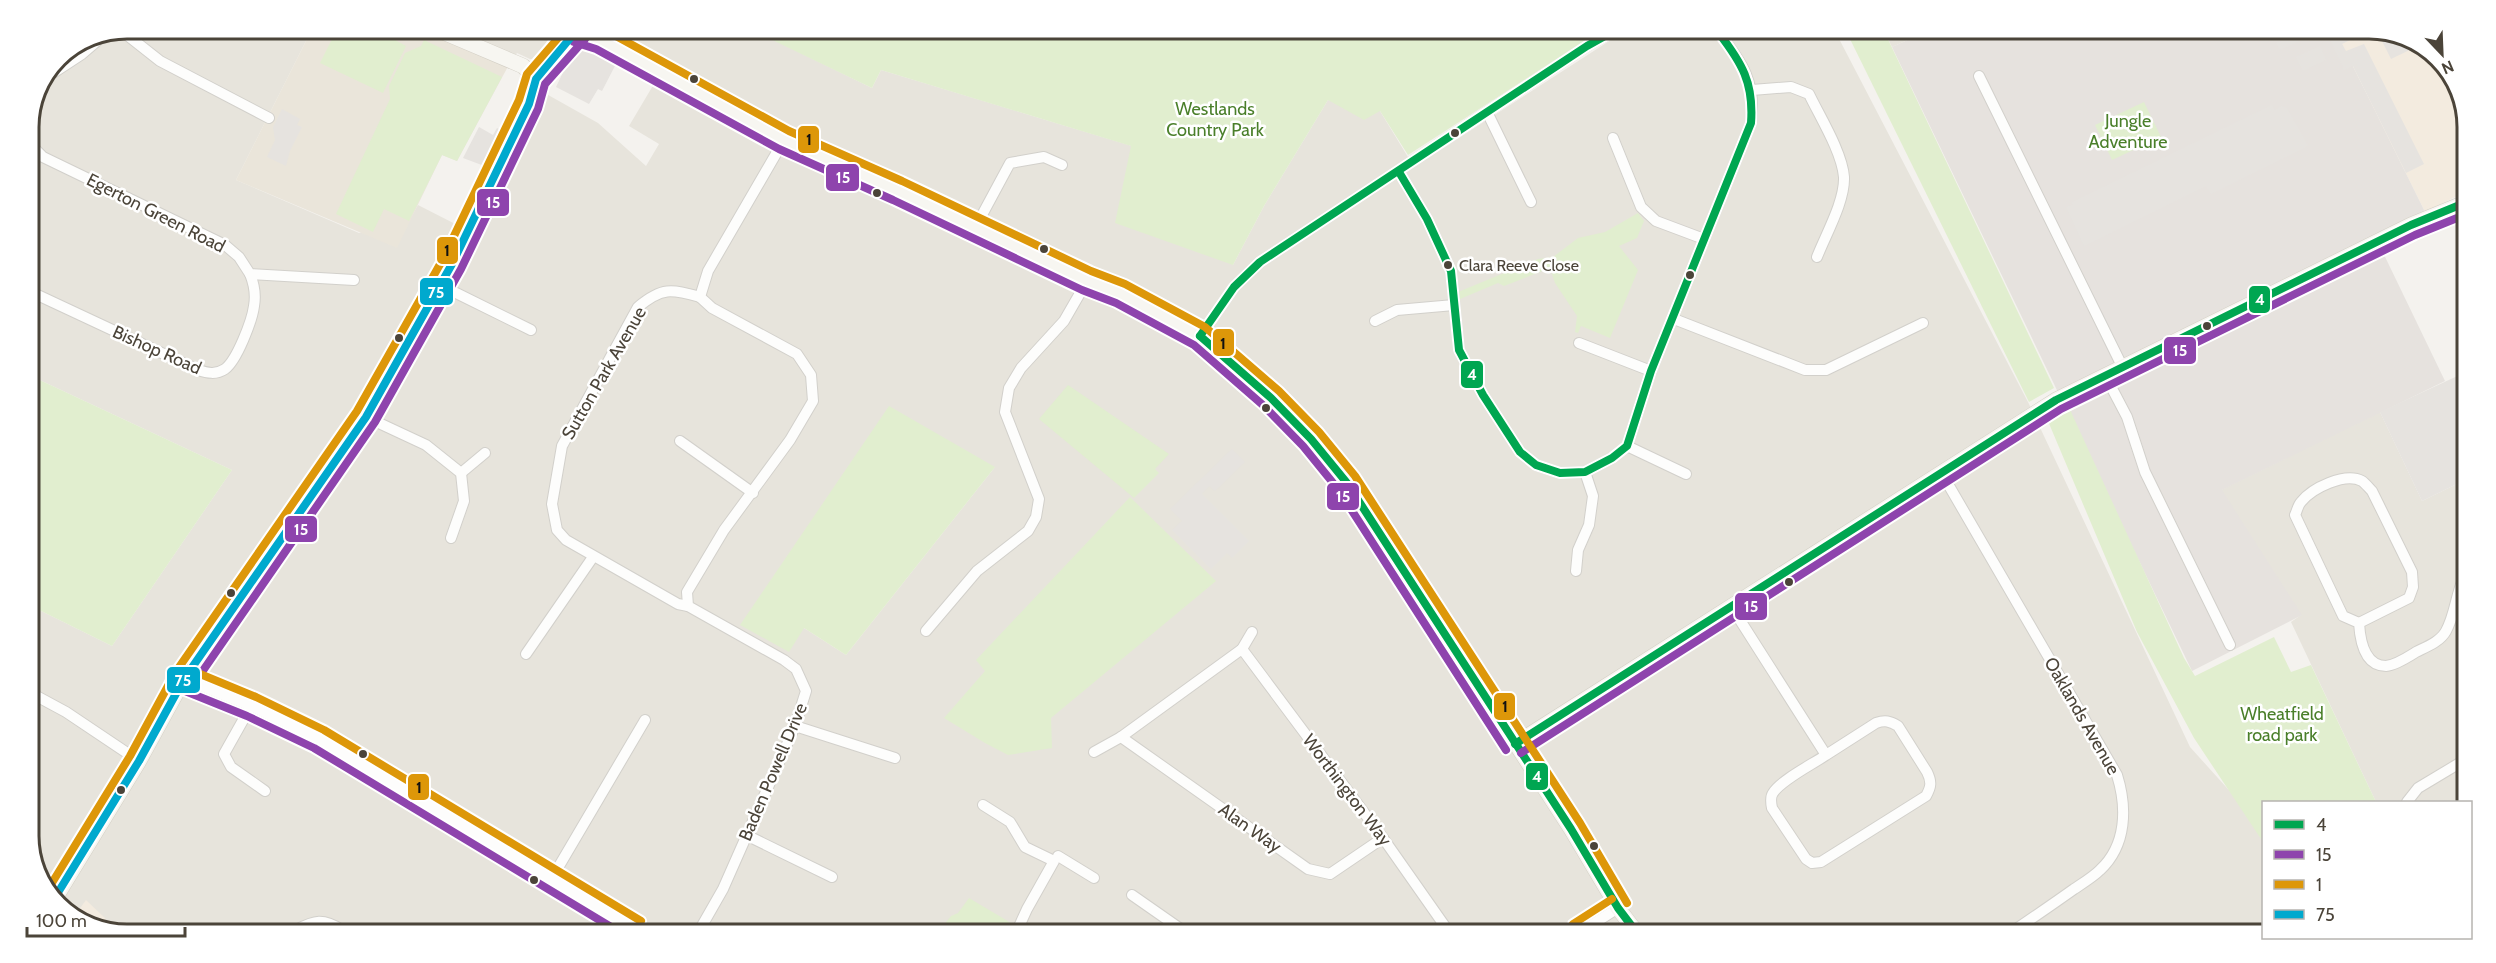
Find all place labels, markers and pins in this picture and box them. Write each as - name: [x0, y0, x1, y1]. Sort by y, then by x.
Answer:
- unlabelled marker: [688, 73, 700, 85]
- unlabelled marker: [1449, 127, 1461, 139]
- unlabelled marker: [871, 187, 883, 199]
- unlabelled marker: [1038, 243, 1050, 255]
- place label: Clara Reeve Close: [1459, 256, 1579, 275]
- marker: Clara Reeve Close: [1442, 259, 1454, 271]
- unlabelled marker: [1684, 269, 1696, 281]
- unlabelled marker: [2201, 320, 2213, 332]
- unlabelled marker: [393, 332, 405, 344]
- unlabelled marker: [1260, 402, 1272, 414]
- unlabelled marker: [1783, 576, 1795, 588]
- unlabelled marker: [225, 587, 237, 599]
- unlabelled marker: [357, 748, 369, 760]
- unlabelled marker: [115, 784, 127, 796]
- unlabelled marker: [1588, 840, 1600, 852]
- unlabelled marker: [528, 874, 540, 886]

